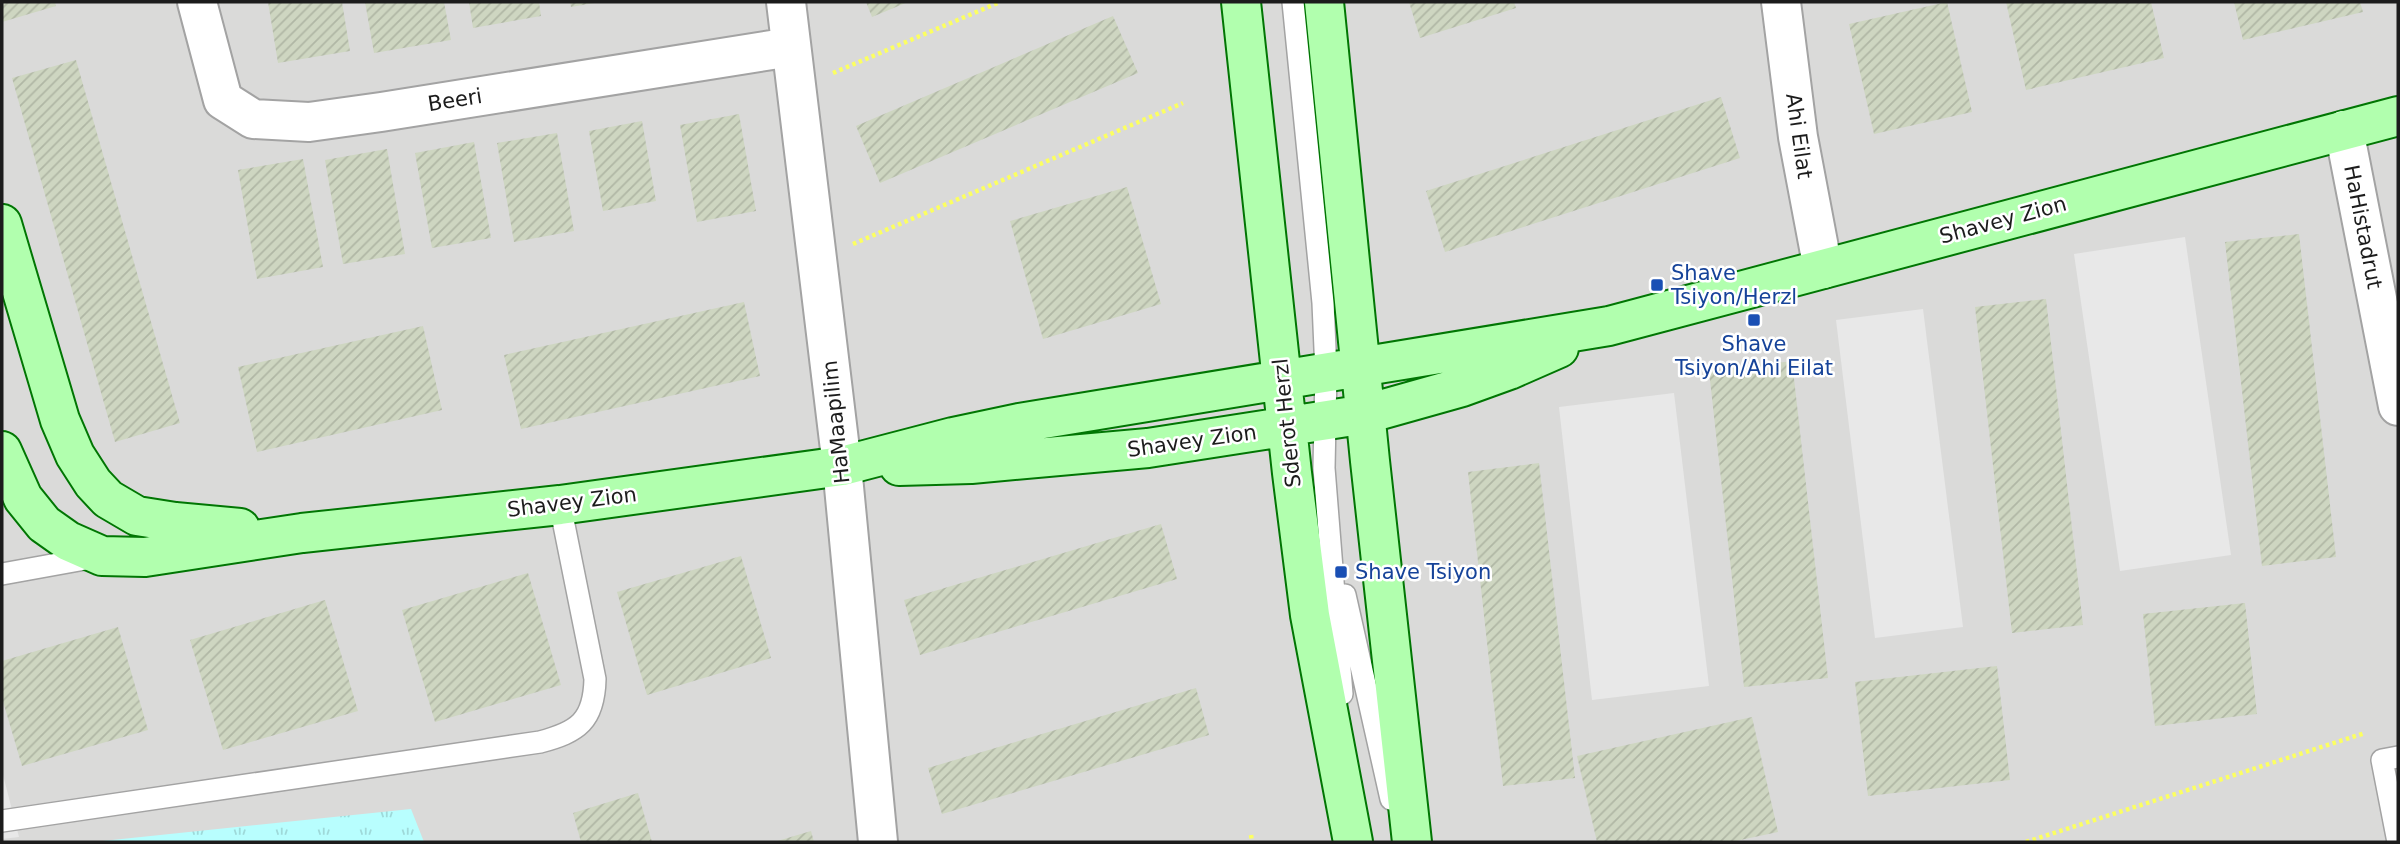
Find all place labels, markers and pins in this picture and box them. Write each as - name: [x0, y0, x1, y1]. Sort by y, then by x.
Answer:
- place label: Shave Tsiyon/Herzl: [1670, 261, 1797, 309]
- marker: Shave Tsiyon/Herzl: [1649, 277, 1665, 293]
- marker: Shave Tsiyon/Ahi Eilat: [1746, 312, 1762, 328]
- place label: Shave Tsiyon/Ahi Eilat: [1674, 332, 1833, 380]
- place label: Shave Tsiyon: [1355, 560, 1491, 584]
- marker: Shave Tsiyon: [1333, 564, 1349, 580]

